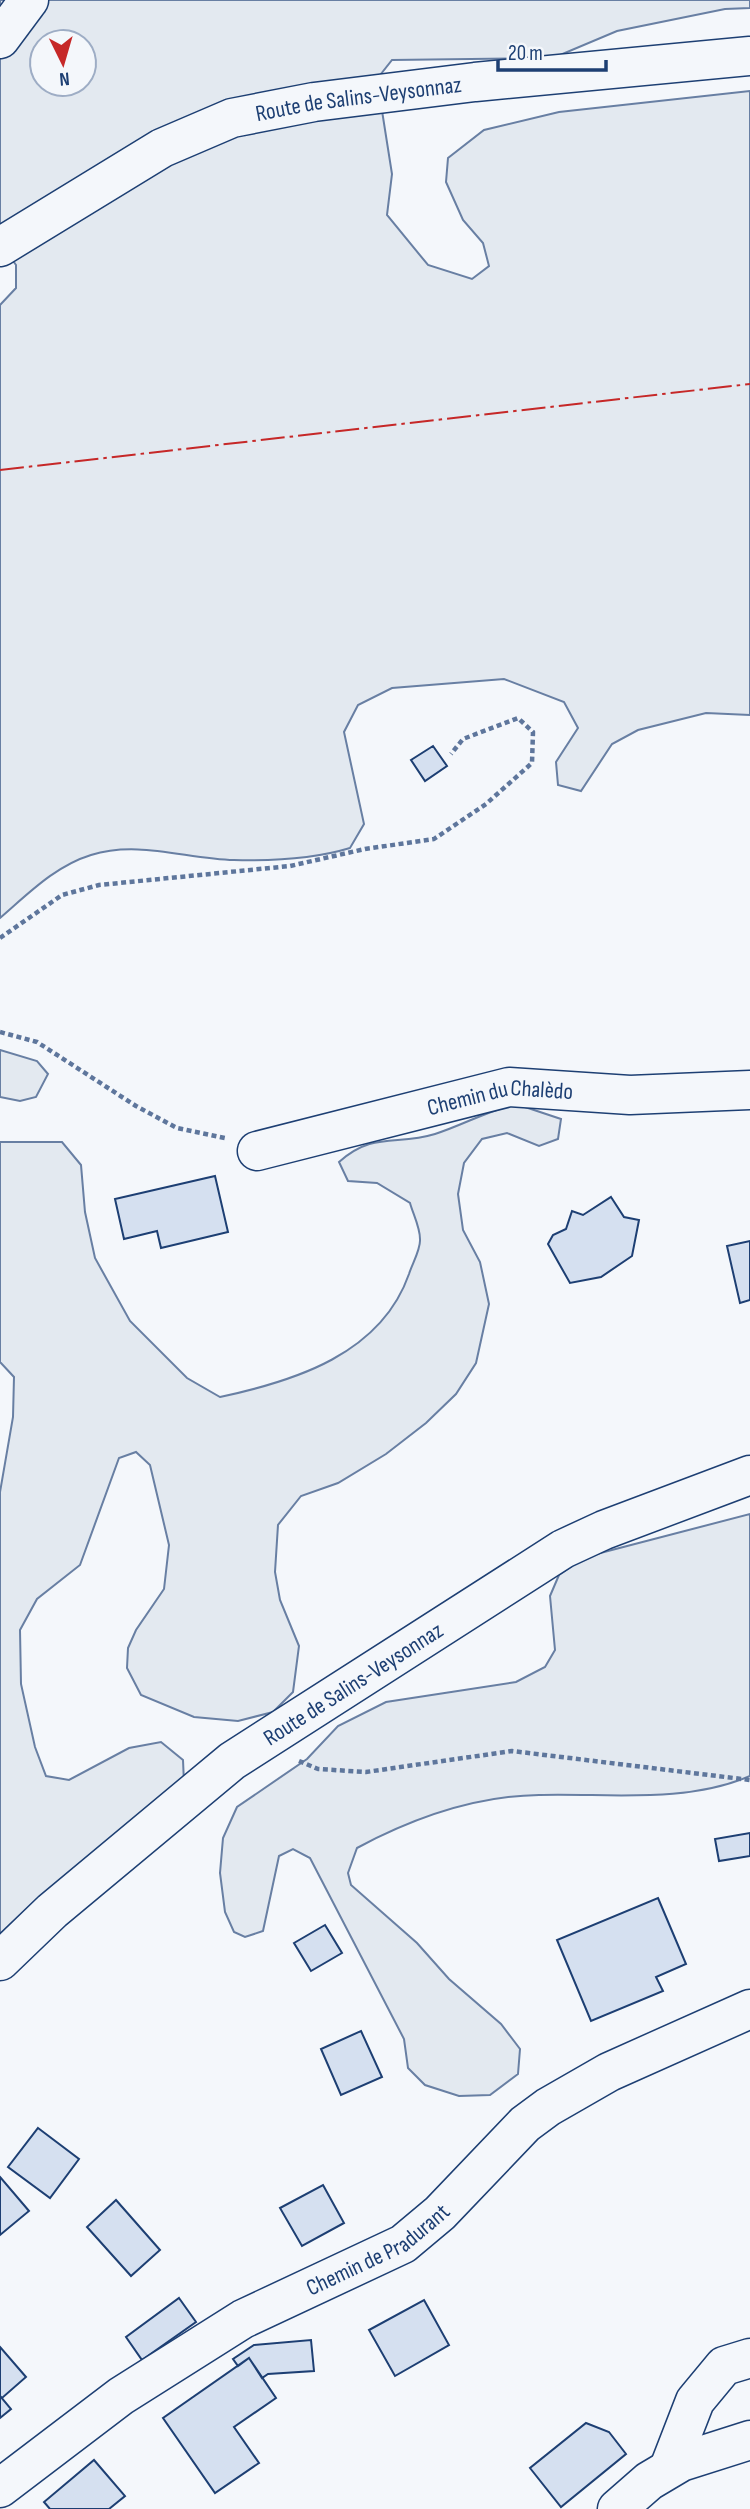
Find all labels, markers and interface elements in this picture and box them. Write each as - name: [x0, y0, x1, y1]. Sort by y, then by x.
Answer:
- north arrow: [28, 28, 98, 98]
- scale bar: [498, 28, 606, 72]
- text: 20 m: [508, 41, 543, 66]
- text: N: [58, 67, 70, 90]
- street label: Route de Salins-Veysonnaz: [253, 71, 463, 128]
- street label: Chemin du Chalèdo: [424, 1074, 574, 1122]
- street label: Route de Salins-Veysonnaz: [258, 1617, 448, 1752]
- street label: Chemin de Pradurant: [302, 2199, 456, 2302]

